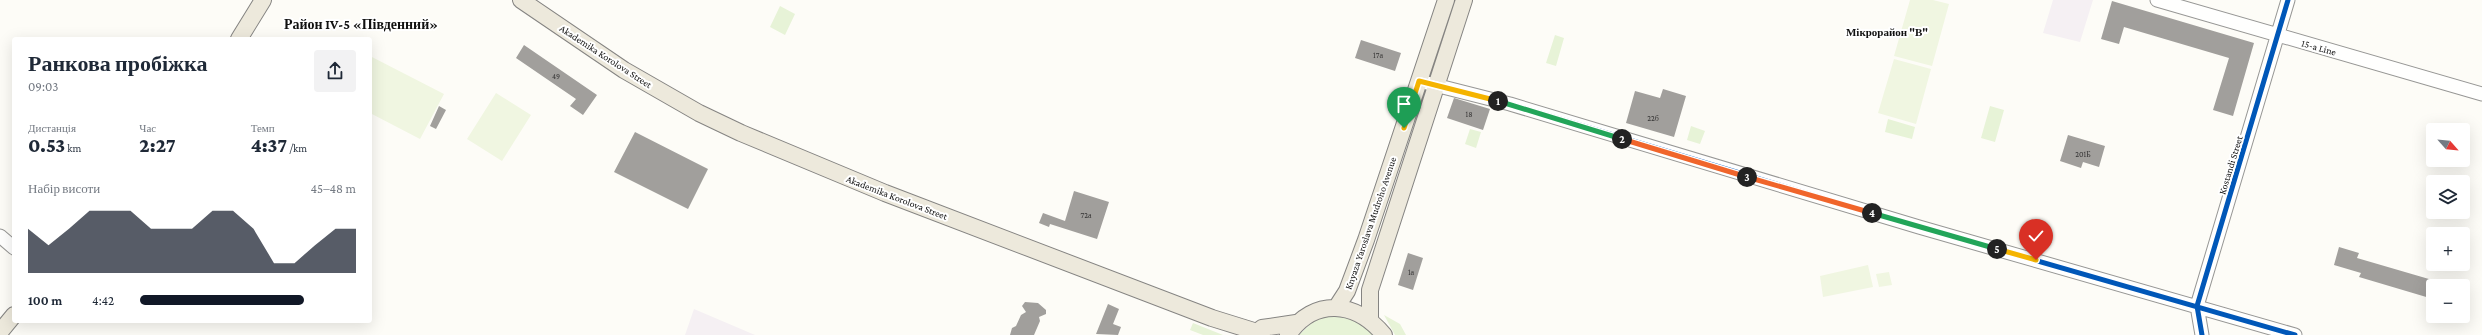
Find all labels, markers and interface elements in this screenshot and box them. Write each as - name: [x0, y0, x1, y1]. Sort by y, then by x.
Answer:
- district label: Район IV-5 «Південний»: [284, 16, 438, 32]
- street label: Akademika Korolova Street: [558, 23, 654, 91]
- district label: Мікрорайон "В": [1846, 26, 1928, 38]
- street label: 15-a Line: [2300, 37, 2338, 58]
- button: share: [314, 50, 356, 92]
- text: Ранкова пробіжка: [28, 51, 207, 76]
- house number: 17а: [1373, 51, 1383, 60]
- house number: 49: [552, 72, 560, 81]
- text: 09:03: [28, 79, 58, 94]
- pin: [1387, 87, 1421, 128]
- pin: 1: [1488, 91, 1508, 111]
- icon: arrive: [1393, 93, 1415, 115]
- text: 1: [1496, 95, 1500, 107]
- house number: 18: [1466, 110, 1472, 119]
- house number: 22б: [1647, 114, 1659, 123]
- text: Дистанція: [28, 122, 76, 134]
- text: Час: [139, 122, 156, 134]
- text: Темп: [251, 122, 275, 134]
- north arrow: [2426, 123, 2470, 167]
- map controls: [2426, 123, 2470, 323]
- pin: 2: [1612, 129, 1632, 149]
- text: 2: [1619, 133, 1625, 145]
- text: 0.53: [28, 134, 65, 156]
- text: 2:27: [139, 134, 176, 156]
- text: 4:37: [251, 134, 287, 156]
- street label: Kostandi Street: [2216, 134, 2245, 196]
- text: km: [65, 142, 81, 154]
- text: /km: [287, 142, 307, 154]
- house number: 201Б: [2075, 150, 2091, 159]
- street label: Knyaza Yaroslava Mudroho Avenue: [1343, 155, 1399, 291]
- pin: 3: [1737, 167, 1757, 187]
- text: 3: [1744, 171, 1750, 183]
- street label: Akademika Korolova Street: [845, 173, 950, 222]
- button: layers: [2426, 175, 2470, 219]
- text: Набір висоти: [28, 181, 100, 196]
- text: 45–48 m: [310, 181, 356, 196]
- pin: 4: [1862, 203, 1882, 223]
- text: 4: [1869, 207, 1875, 219]
- house number: 72а: [1080, 211, 1092, 220]
- pin: [2019, 219, 2053, 260]
- icon: check: [2025, 225, 2047, 247]
- button: +: [2426, 227, 2470, 271]
- pin: 5: [1987, 239, 2007, 259]
- text: 5: [1994, 243, 2000, 255]
- house number: 1а: [1408, 268, 1415, 277]
- button: −: [2426, 279, 2470, 323]
- text: 100 m: [28, 293, 62, 308]
- text: 4:42: [92, 293, 114, 308]

